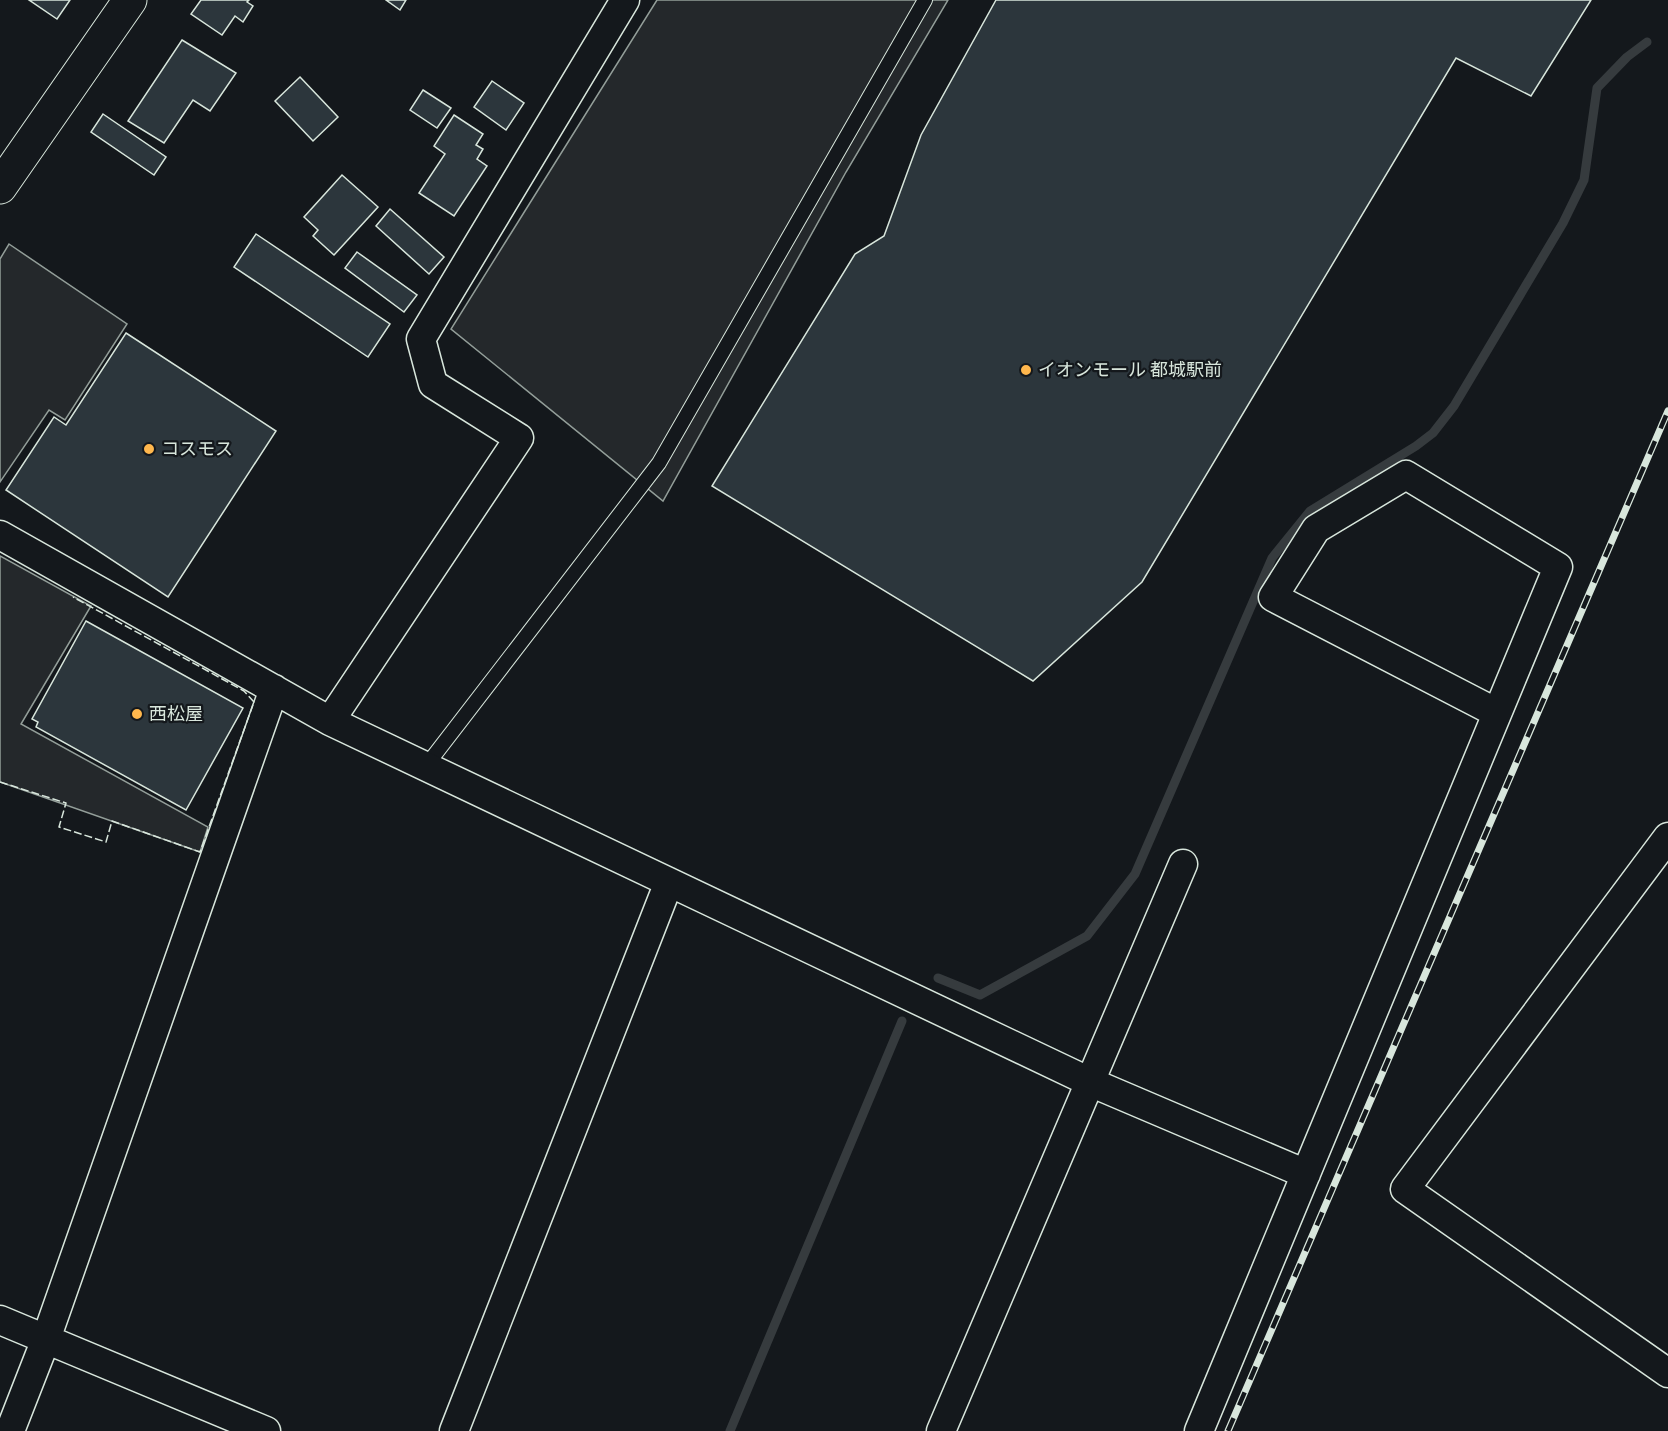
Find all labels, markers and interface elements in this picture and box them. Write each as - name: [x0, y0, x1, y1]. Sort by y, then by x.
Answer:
- place label: イオンモール 都城駅前: [1038, 359, 1222, 381]
- marker: イオンモール 都城駅前: [1019, 363, 1033, 377]
- place label: コスモス: [161, 438, 233, 460]
- marker: コスモス: [142, 442, 156, 456]
- place label: 西松屋: [149, 703, 203, 725]
- marker: 西松屋: [130, 707, 144, 721]

